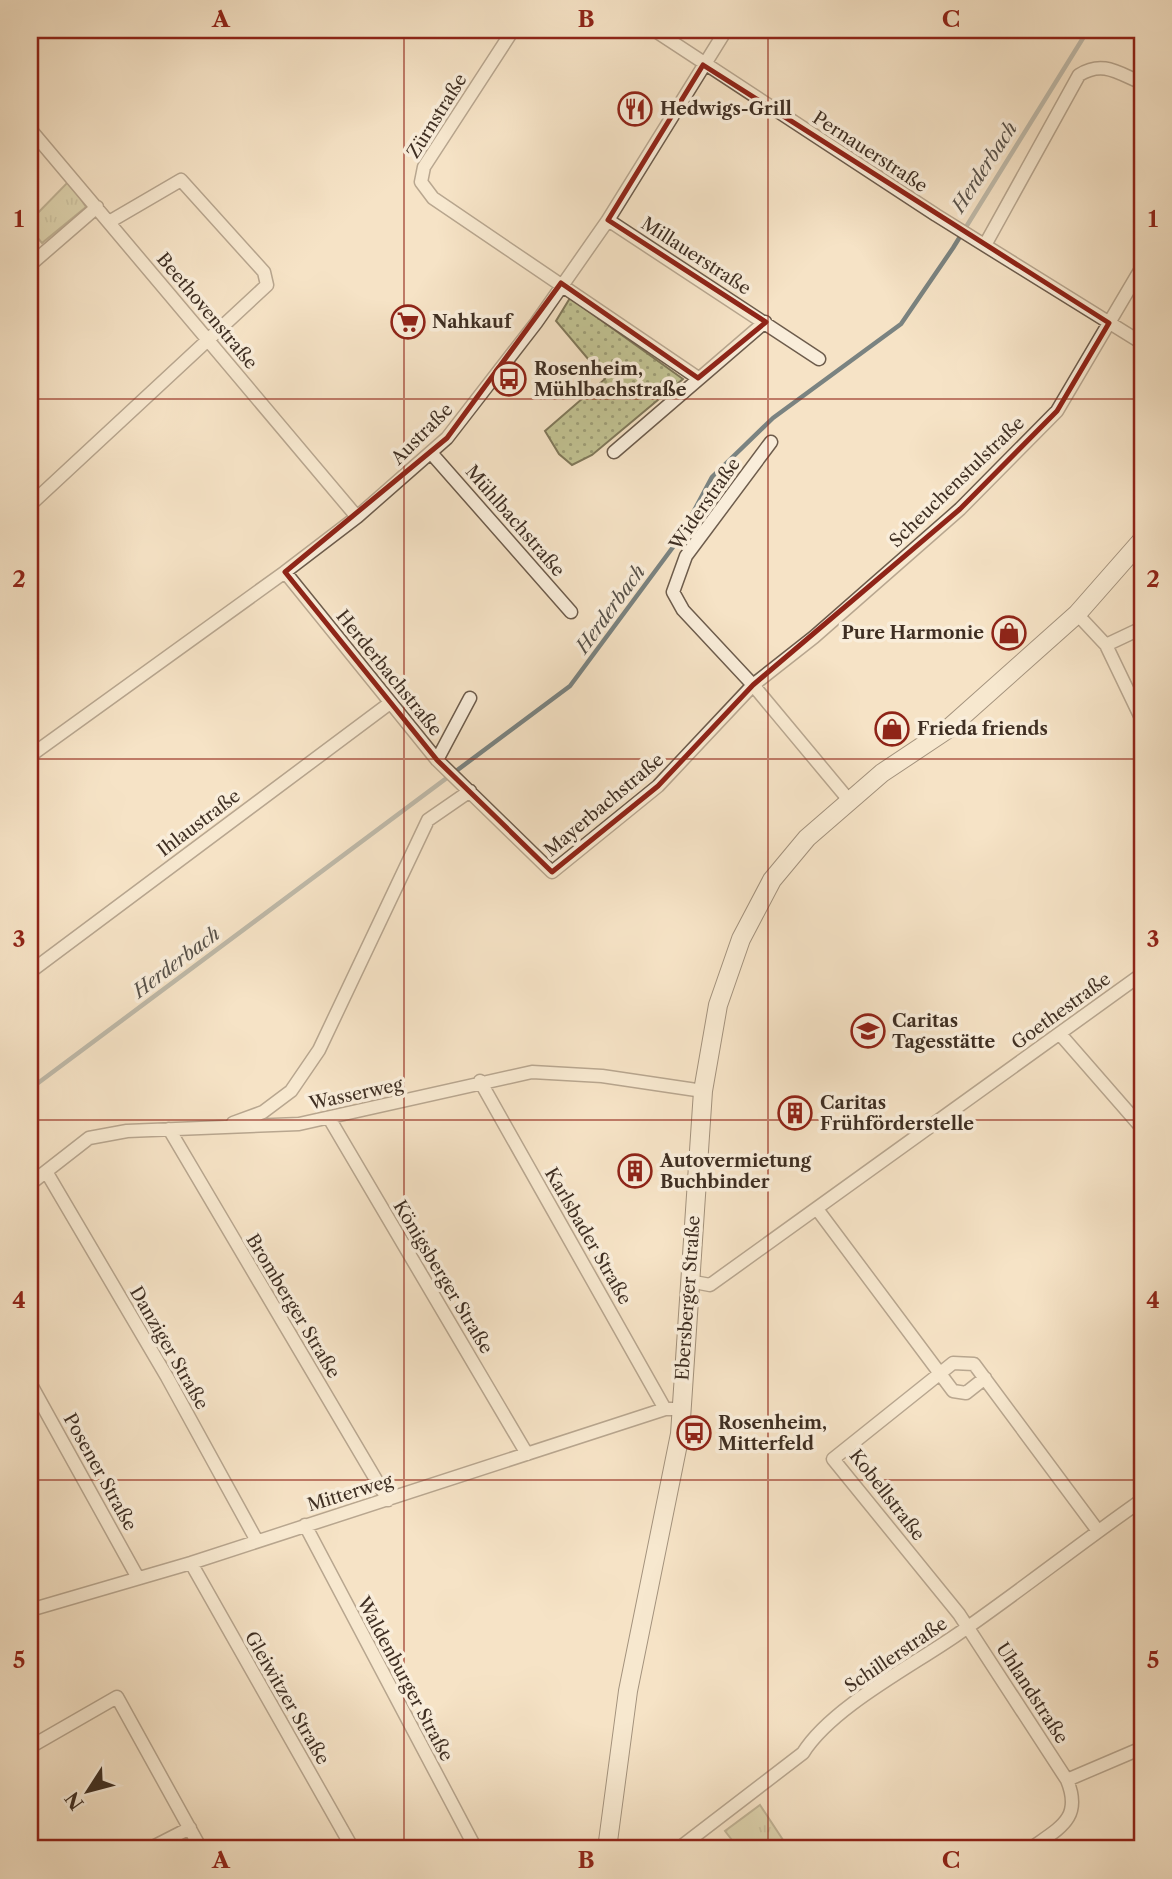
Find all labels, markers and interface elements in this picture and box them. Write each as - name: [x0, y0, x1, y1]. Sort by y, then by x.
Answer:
- text: A: [211, 5, 231, 33]
- text: B: [577, 5, 595, 33]
- text: C: [942, 5, 960, 33]
- street label: Zürnstraße: [402, 70, 472, 162]
- restaurant icon: Hedwigs-Grill: [616, 90, 654, 128]
- place label: Hedwigs-Grill: [660, 98, 792, 120]
- street label: Pernauerstraße: [809, 107, 931, 197]
- water label: Herderbach: [946, 118, 1022, 218]
- text: 1: [14, 205, 25, 233]
- text: 1: [1148, 205, 1159, 233]
- street label: Millauerstraße: [637, 212, 755, 300]
- street label: Beethovenstraße: [152, 248, 262, 374]
- supermarket icon: Nahkauf: [389, 303, 427, 341]
- place label: Nahkauf: [432, 311, 514, 333]
- place label: Rosenheim, Mühlbachstraße: [534, 358, 687, 401]
- bus stop icon: Rosenheim, Mühlbachstraße: [490, 360, 528, 398]
- street label: Austraße: [386, 399, 457, 470]
- street label: Scheuchenstulstraße: [885, 412, 1029, 552]
- street label: Widerstraße: [665, 454, 745, 555]
- street label: Mühlbachstraße: [461, 461, 569, 581]
- water label: Herderbach: [570, 561, 650, 659]
- text: 2: [12, 565, 26, 593]
- text: 2: [1146, 565, 1160, 593]
- street label: Herderbachstraße: [331, 606, 447, 740]
- shop icon: Pure Harmonie: [990, 614, 1028, 652]
- place label: Pure Harmonie: [841, 622, 984, 644]
- shop icon: Frieda friends: [873, 710, 911, 748]
- place label: Frieda friends: [917, 718, 1048, 740]
- street label: Mayerbachstraße: [540, 749, 668, 861]
- street label: Ihlaustraße: [153, 785, 245, 861]
- water label: Herderbach: [127, 922, 225, 1004]
- text: 3: [13, 925, 26, 953]
- text: 3: [1147, 925, 1160, 953]
- street label: Goethestraße: [1007, 968, 1115, 1054]
- place label: Caritas Tagesstätte: [892, 1010, 996, 1053]
- school or university icon: Caritas Tagesstätte: [849, 1012, 887, 1050]
- street label: Wasserweg: [306, 1073, 405, 1115]
- place label: Caritas Frühförderstelle: [820, 1092, 974, 1135]
- building icon: Caritas Frühförderstelle: [776, 1094, 814, 1132]
- place label: Autovermietung Buchbinder: [659, 1150, 812, 1193]
- building icon: Autovermietung Buchbinder: [616, 1152, 654, 1190]
- street label: Karlsbader Straße: [540, 1164, 636, 1308]
- street label: Königsberger Straße: [388, 1196, 498, 1358]
- street label: Ebersberger Straße: [671, 1215, 705, 1381]
- street label: Bromberger Straße: [241, 1230, 345, 1382]
- street label: Danziger Straße: [125, 1283, 213, 1413]
- text: 4: [12, 1286, 26, 1314]
- text: 4: [1146, 1286, 1160, 1314]
- street label: Posener Straße: [59, 1410, 141, 1534]
- place label: Rosenheim, Mitterfeld: [718, 1412, 827, 1455]
- bus stop icon: Rosenheim, Mitterfeld: [675, 1414, 713, 1452]
- street label: Kobellstraße: [845, 1445, 929, 1545]
- street label: Mitterweg: [305, 1469, 396, 1516]
- street label: Waldenburger Straße: [352, 1592, 458, 1765]
- street label: Schillerstraße: [841, 1613, 951, 1697]
- street label: Gleiwitzer Straße: [240, 1628, 334, 1768]
- street label: Uhlandstraße: [991, 1638, 1073, 1748]
- text: 5: [13, 1646, 25, 1674]
- text: 5: [1147, 1646, 1159, 1674]
- north arrow: [52, 1756, 122, 1826]
- text: N: [60, 1787, 89, 1814]
- text: A: [211, 1846, 231, 1874]
- text: B: [577, 1846, 595, 1874]
- text: C: [942, 1846, 960, 1874]

